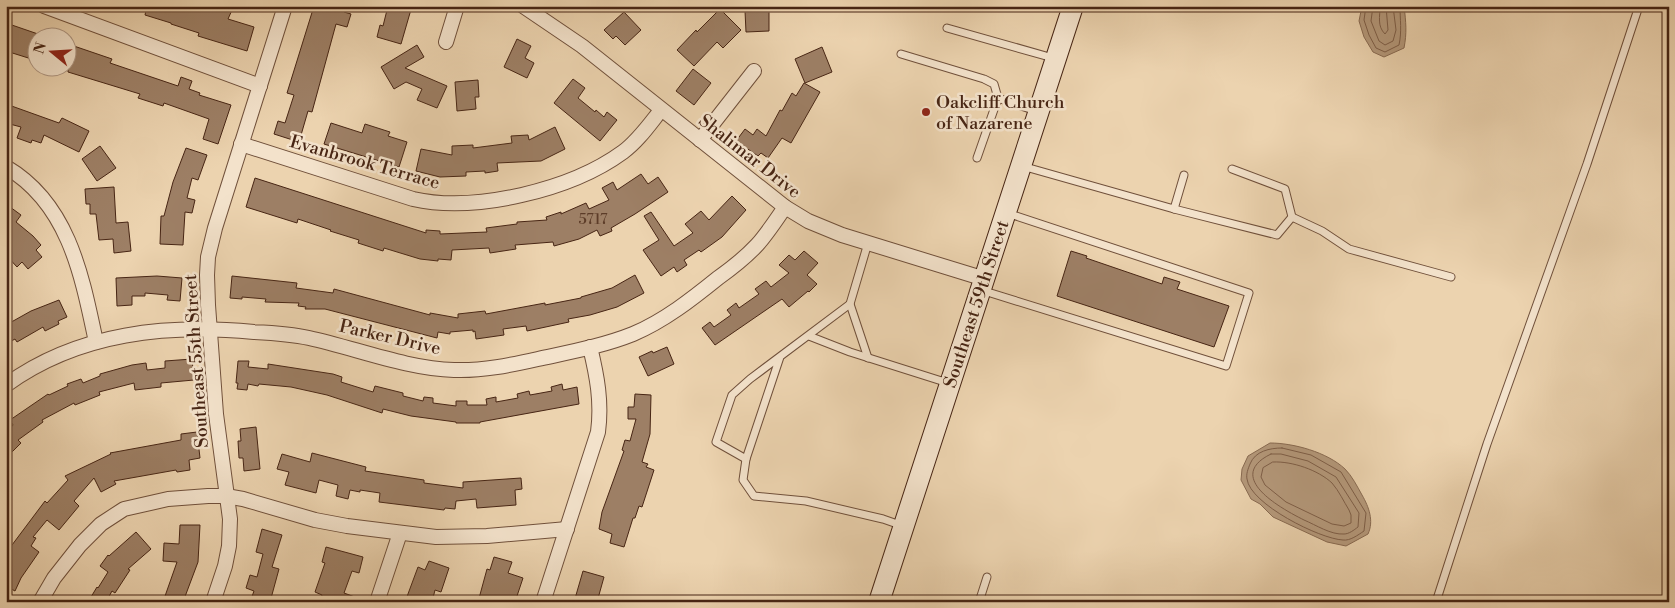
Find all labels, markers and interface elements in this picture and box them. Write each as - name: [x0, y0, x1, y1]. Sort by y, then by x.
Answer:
- north arrow: [28, 28, 78, 78]
- text: N: [30, 40, 51, 56]
- place label: Oakcliff Church of Nazarene: [936, 91, 1065, 135]
- marker: Oakcliff Church of Nazarene: [920, 106, 932, 118]
- street label: Shalimar Drive: [694, 109, 805, 204]
- street label: Evanbrook Terrace: [287, 130, 443, 195]
- house number: 5717: [578, 210, 608, 229]
- street label: Southeast 59th Street: [938, 217, 1015, 391]
- street label: Southeast 55th Street: [179, 273, 214, 449]
- street label: Parker Drive: [337, 315, 443, 360]

